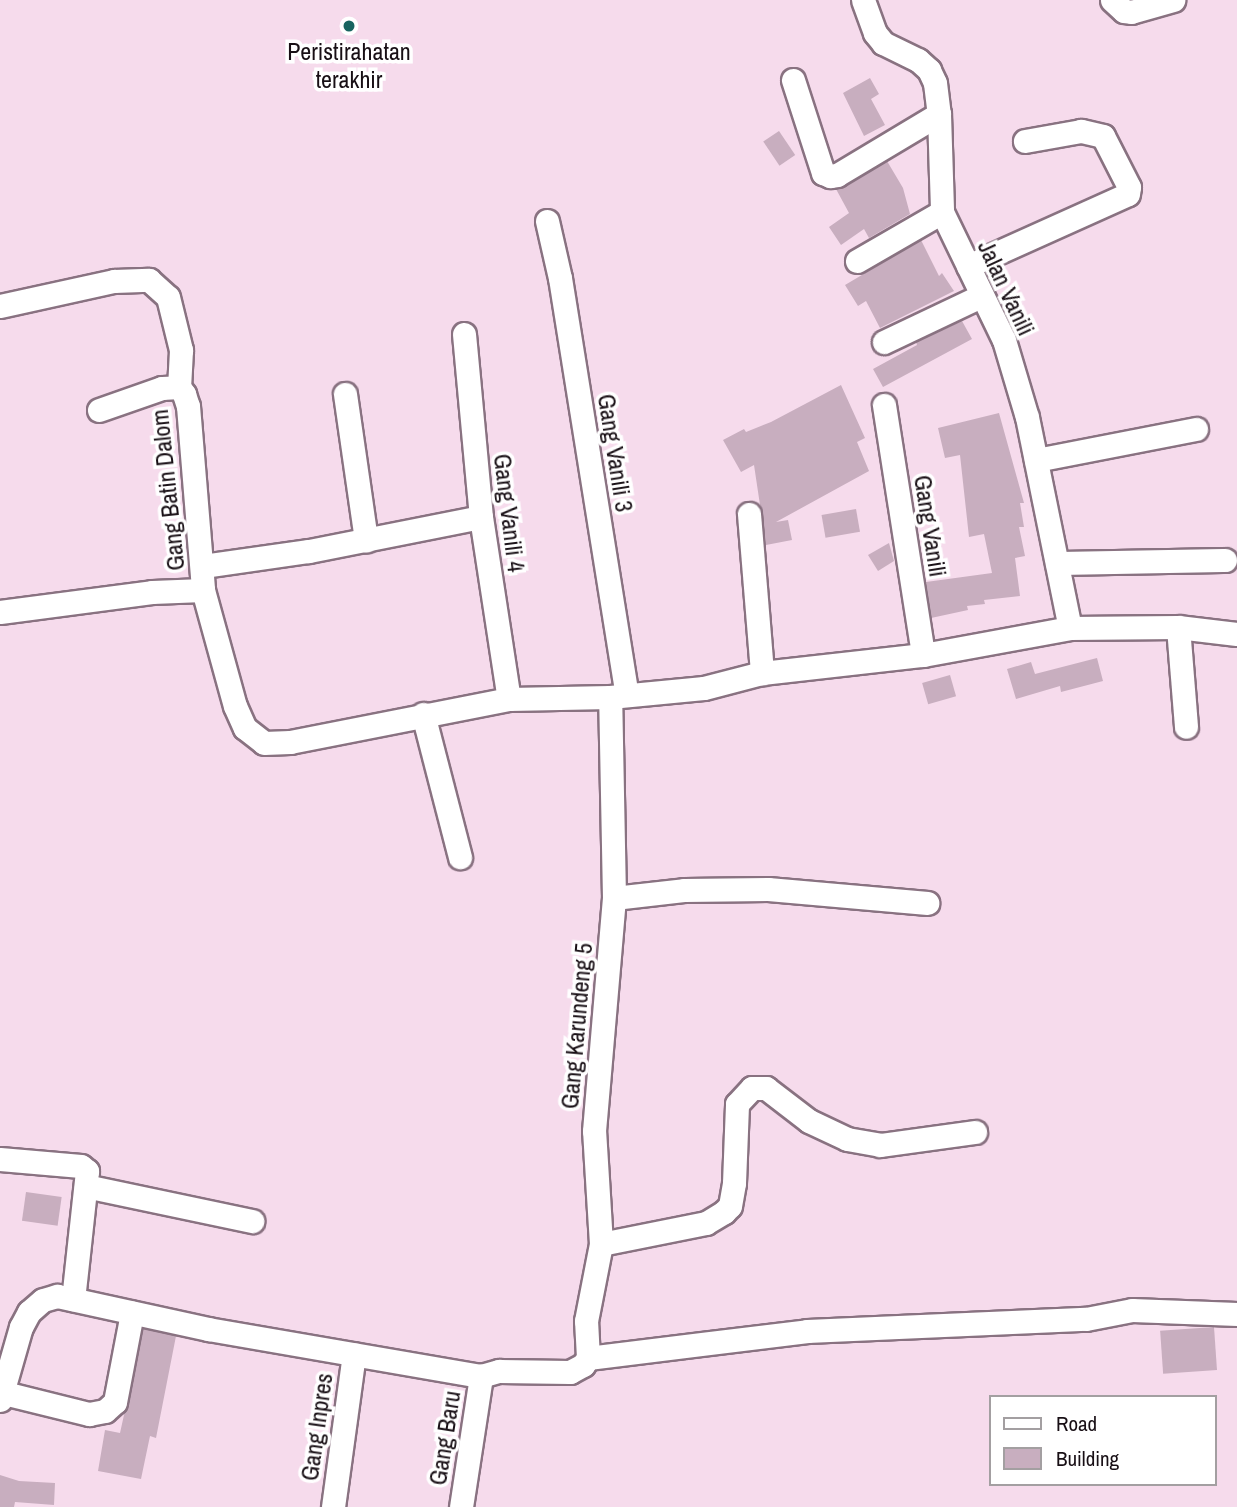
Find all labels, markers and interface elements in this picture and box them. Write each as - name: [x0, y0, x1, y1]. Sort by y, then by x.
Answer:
- marker: Peristirahatan terakhir: [341, 18, 357, 34]
- place label: Peristirahatan terakhir: [287, 38, 411, 94]
- street label: Jalan Vanili: [972, 236, 1040, 340]
- street label: Gang Vanili 3: [591, 392, 639, 514]
- street label: Gang Batin Dalom: [145, 408, 191, 572]
- street label: Gang Vanili 4: [487, 452, 531, 574]
- street label: Gang Vanili: [908, 473, 952, 579]
- street label: Gang Karundeng 5: [555, 942, 599, 1110]
- street label: Gang Inpres: [295, 1371, 339, 1483]
- street label: Gang Baru: [423, 1389, 467, 1487]
- legend: [988, 1395, 1216, 1486]
- text: Road: [1056, 1409, 1097, 1438]
- text: Building: [1056, 1444, 1119, 1473]

